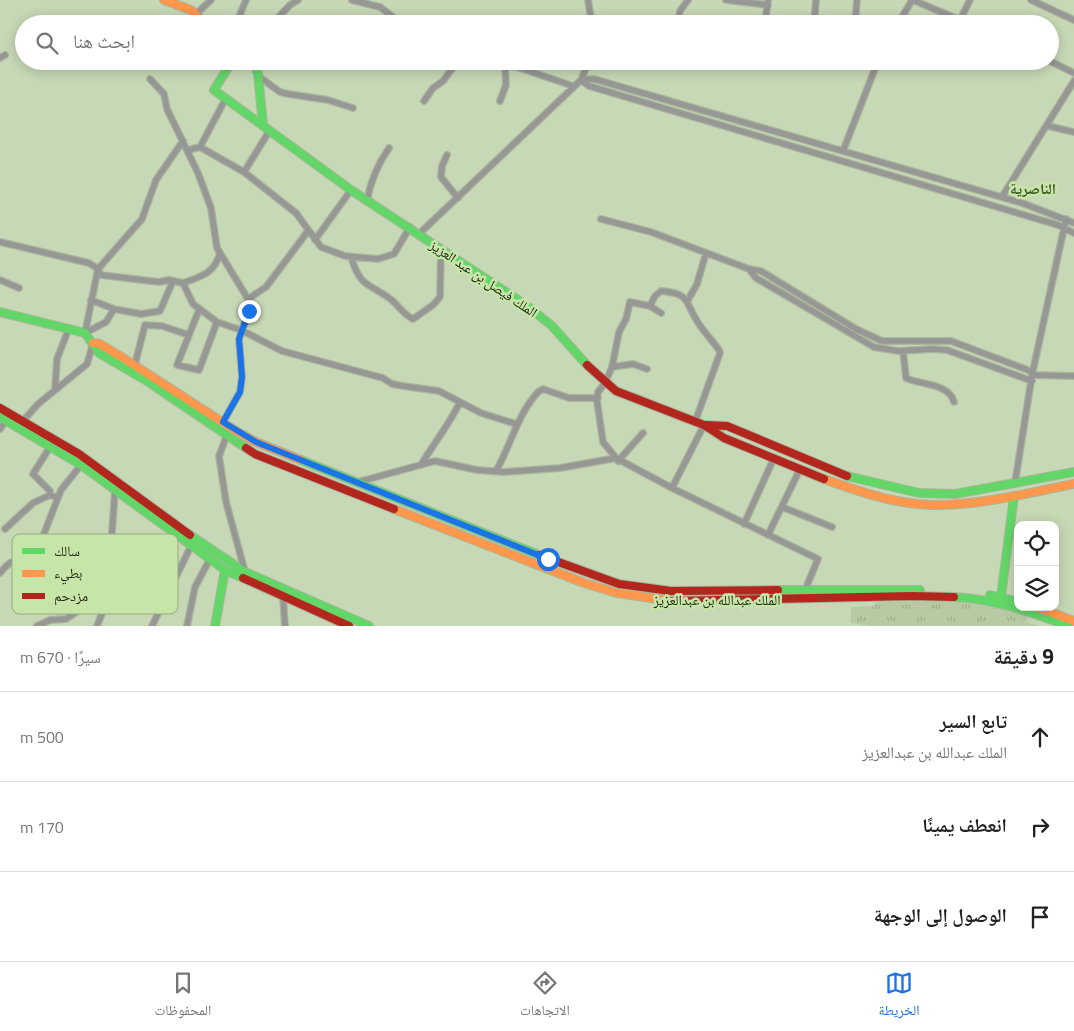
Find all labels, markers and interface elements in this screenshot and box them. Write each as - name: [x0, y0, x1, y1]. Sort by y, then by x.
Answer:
- search box: [15, 15, 1059, 70]
- text: ابحث هنا: [73, 26, 135, 55]
- icon: search: [33, 29, 61, 57]
- district label: الناصرية: [1010, 177, 1056, 200]
- street label: الملك فيصل بن عبد العزيز: [425, 233, 542, 322]
- route end: [238, 300, 261, 323]
- map controls: [1014, 521, 1059, 611]
- button: locate: [1014, 521, 1059, 566]
- legend: [12, 534, 178, 614]
- text: سالك: [54, 540, 80, 561]
- route start: [537, 548, 560, 571]
- text: بطيء: [54, 562, 83, 585]
- button: layers: [1014, 566, 1059, 611]
- text: مزدحم: [54, 585, 88, 606]
- street label: الملك عبدالله بن عبدالعزيز: [653, 589, 780, 610]
- text: 9 دقيقة: [994, 640, 1054, 672]
- text: سيرًا · 670 m: [20, 645, 101, 669]
- text: تابع السير: [939, 706, 1007, 735]
- icon: ahead: [1026, 723, 1054, 751]
- text: 500 m: [20, 725, 64, 749]
- text: الملك عبدالله بن عبدالعزيز: [862, 740, 1007, 764]
- text: انعطف يمينًا: [922, 810, 1007, 839]
- icon: right: [1026, 813, 1054, 841]
- text: 170 m: [20, 815, 64, 839]
- text: الوصول إلى الوجهة: [874, 900, 1007, 929]
- icon: arrive: [1026, 903, 1054, 931]
- tab: المحفوظات: [154, 969, 211, 1024]
- tab: الاتجاهات: [520, 969, 570, 1024]
- tab: الخريطة: [878, 969, 920, 1024]

